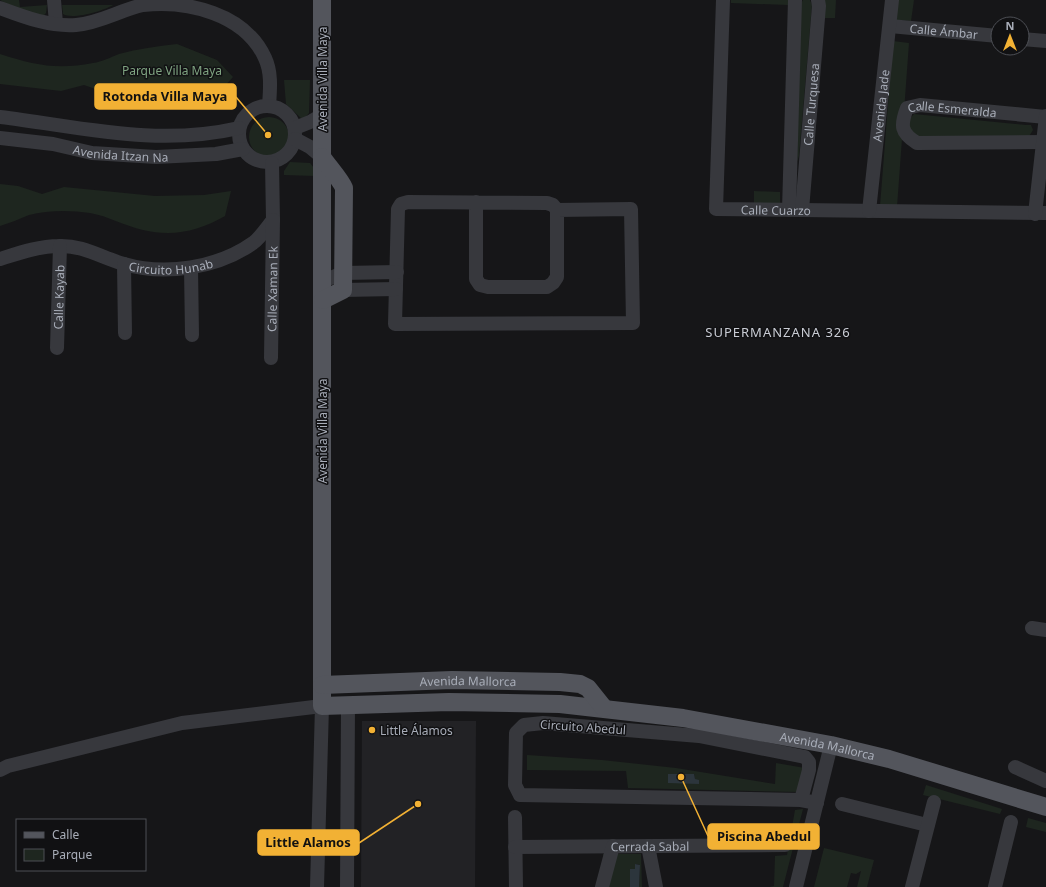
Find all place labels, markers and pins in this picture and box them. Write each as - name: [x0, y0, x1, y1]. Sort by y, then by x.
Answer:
- callout: Rotonda Villa Maya: [95, 84, 236, 109]
- place label: Little Álamos: [380, 722, 453, 739]
- marker: Little Álamos: [367, 725, 377, 735]
- callout: Piscina Abedul: [708, 824, 819, 849]
- callout: Little Alamos: [258, 830, 359, 855]

